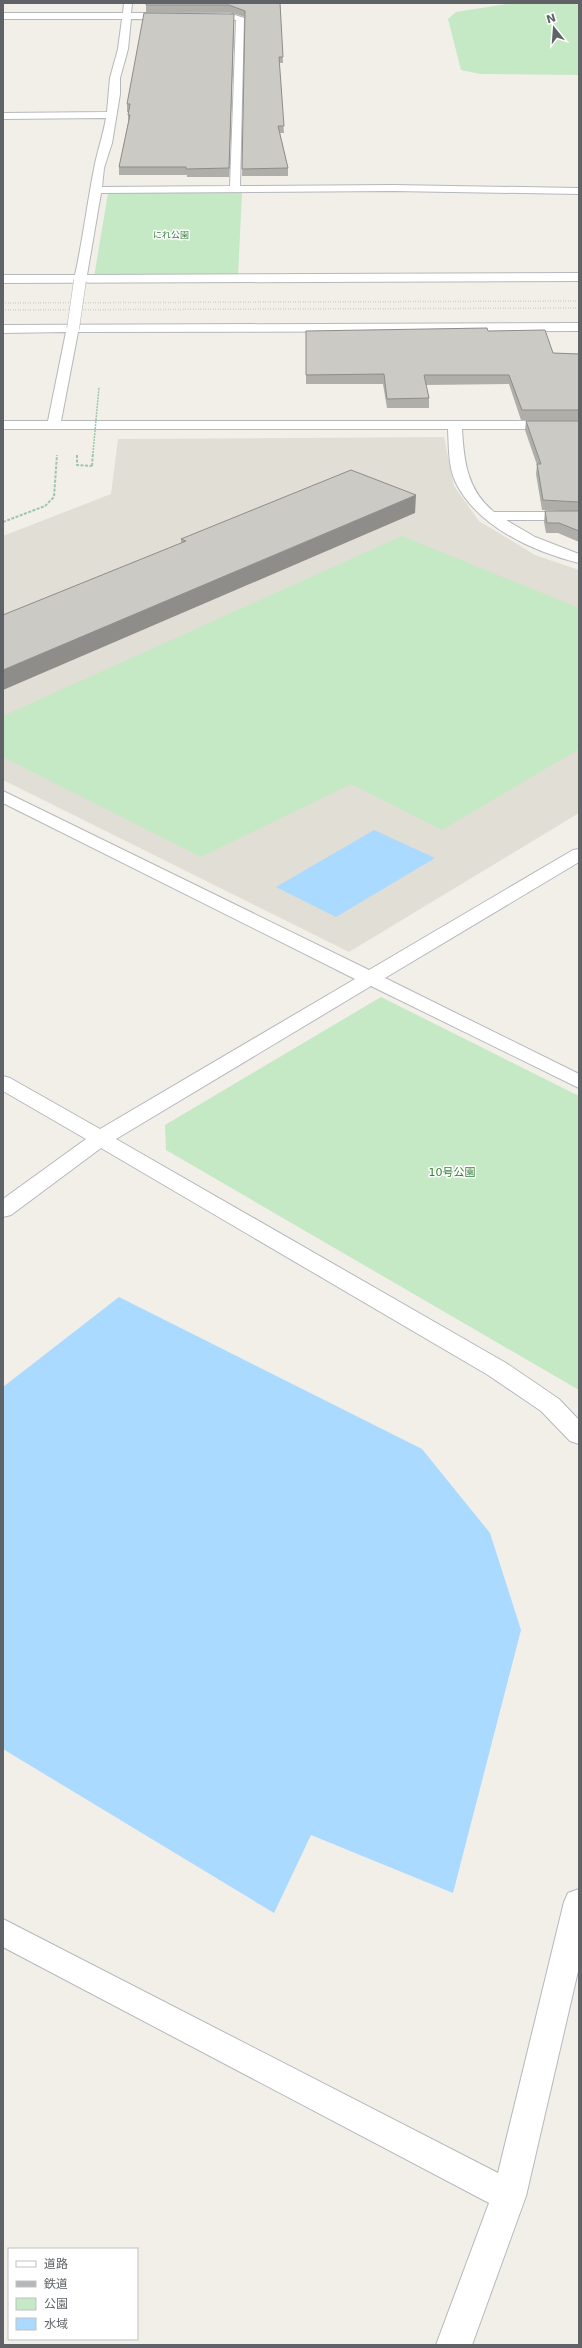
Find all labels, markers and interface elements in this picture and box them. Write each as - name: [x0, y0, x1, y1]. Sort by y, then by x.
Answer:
- north arrow: [534, 8, 574, 48]
- text: N: [545, 11, 558, 26]
- park label: にれ公園: [153, 230, 189, 240]
- park label: 10号公園: [429, 1166, 476, 1179]
- legend: [8, 2248, 138, 2340]
- text: 道路: [44, 2257, 68, 2271]
- text: 鉄道: [44, 2277, 68, 2291]
- text: 公園: [44, 2297, 68, 2311]
- text: 水域: [44, 2317, 68, 2331]

